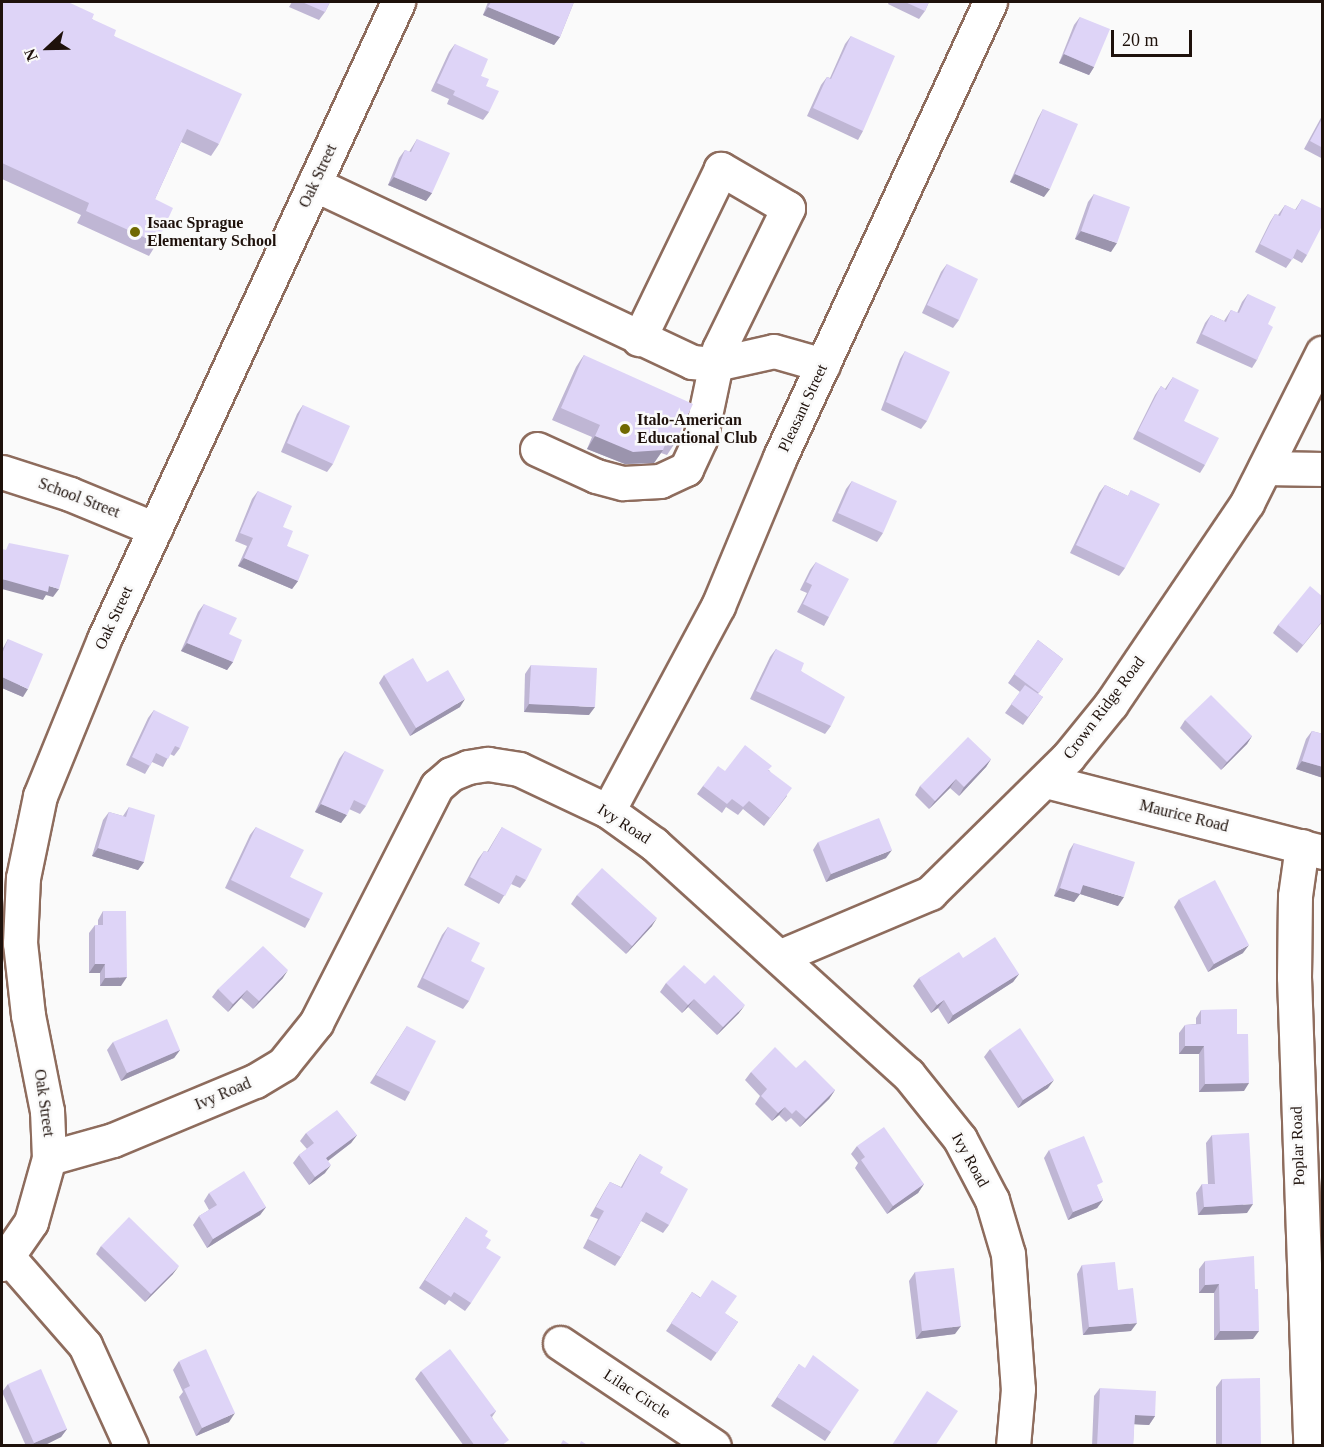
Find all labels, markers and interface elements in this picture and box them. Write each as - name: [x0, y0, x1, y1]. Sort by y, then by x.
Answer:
- north arrow: [18, 18, 78, 78]
- scale bar: [1114, 18, 1195, 56]
- text: 20 m: [1122, 30, 1159, 50]
- text: N: [21, 46, 41, 63]
- street label: Oak Street: [295, 141, 341, 211]
- place label: Isaac Sprague Elementary School: [147, 213, 276, 251]
- marker: Isaac Sprague Elementary School: [128, 225, 142, 239]
- street label: Pleasant Street: [774, 361, 832, 455]
- place label: Italo-American Educational Club: [637, 410, 757, 448]
- marker: Italo-American Educational Club: [618, 422, 632, 436]
- street label: School Street: [36, 474, 122, 522]
- street label: Oak Street: [91, 583, 137, 653]
- street label: Crown Ridge Road: [1059, 653, 1149, 763]
- street label: Maurice Road: [1137, 796, 1231, 836]
- street label: Ivy Road: [594, 800, 654, 848]
- street label: Oak Street: [30, 1068, 58, 1138]
- street label: Ivy Road: [192, 1074, 254, 1114]
- street label: Poplar Road: [1287, 1106, 1309, 1186]
- street label: Ivy Road: [947, 1130, 993, 1190]
- street label: Lilac Circle: [600, 1365, 674, 1423]

